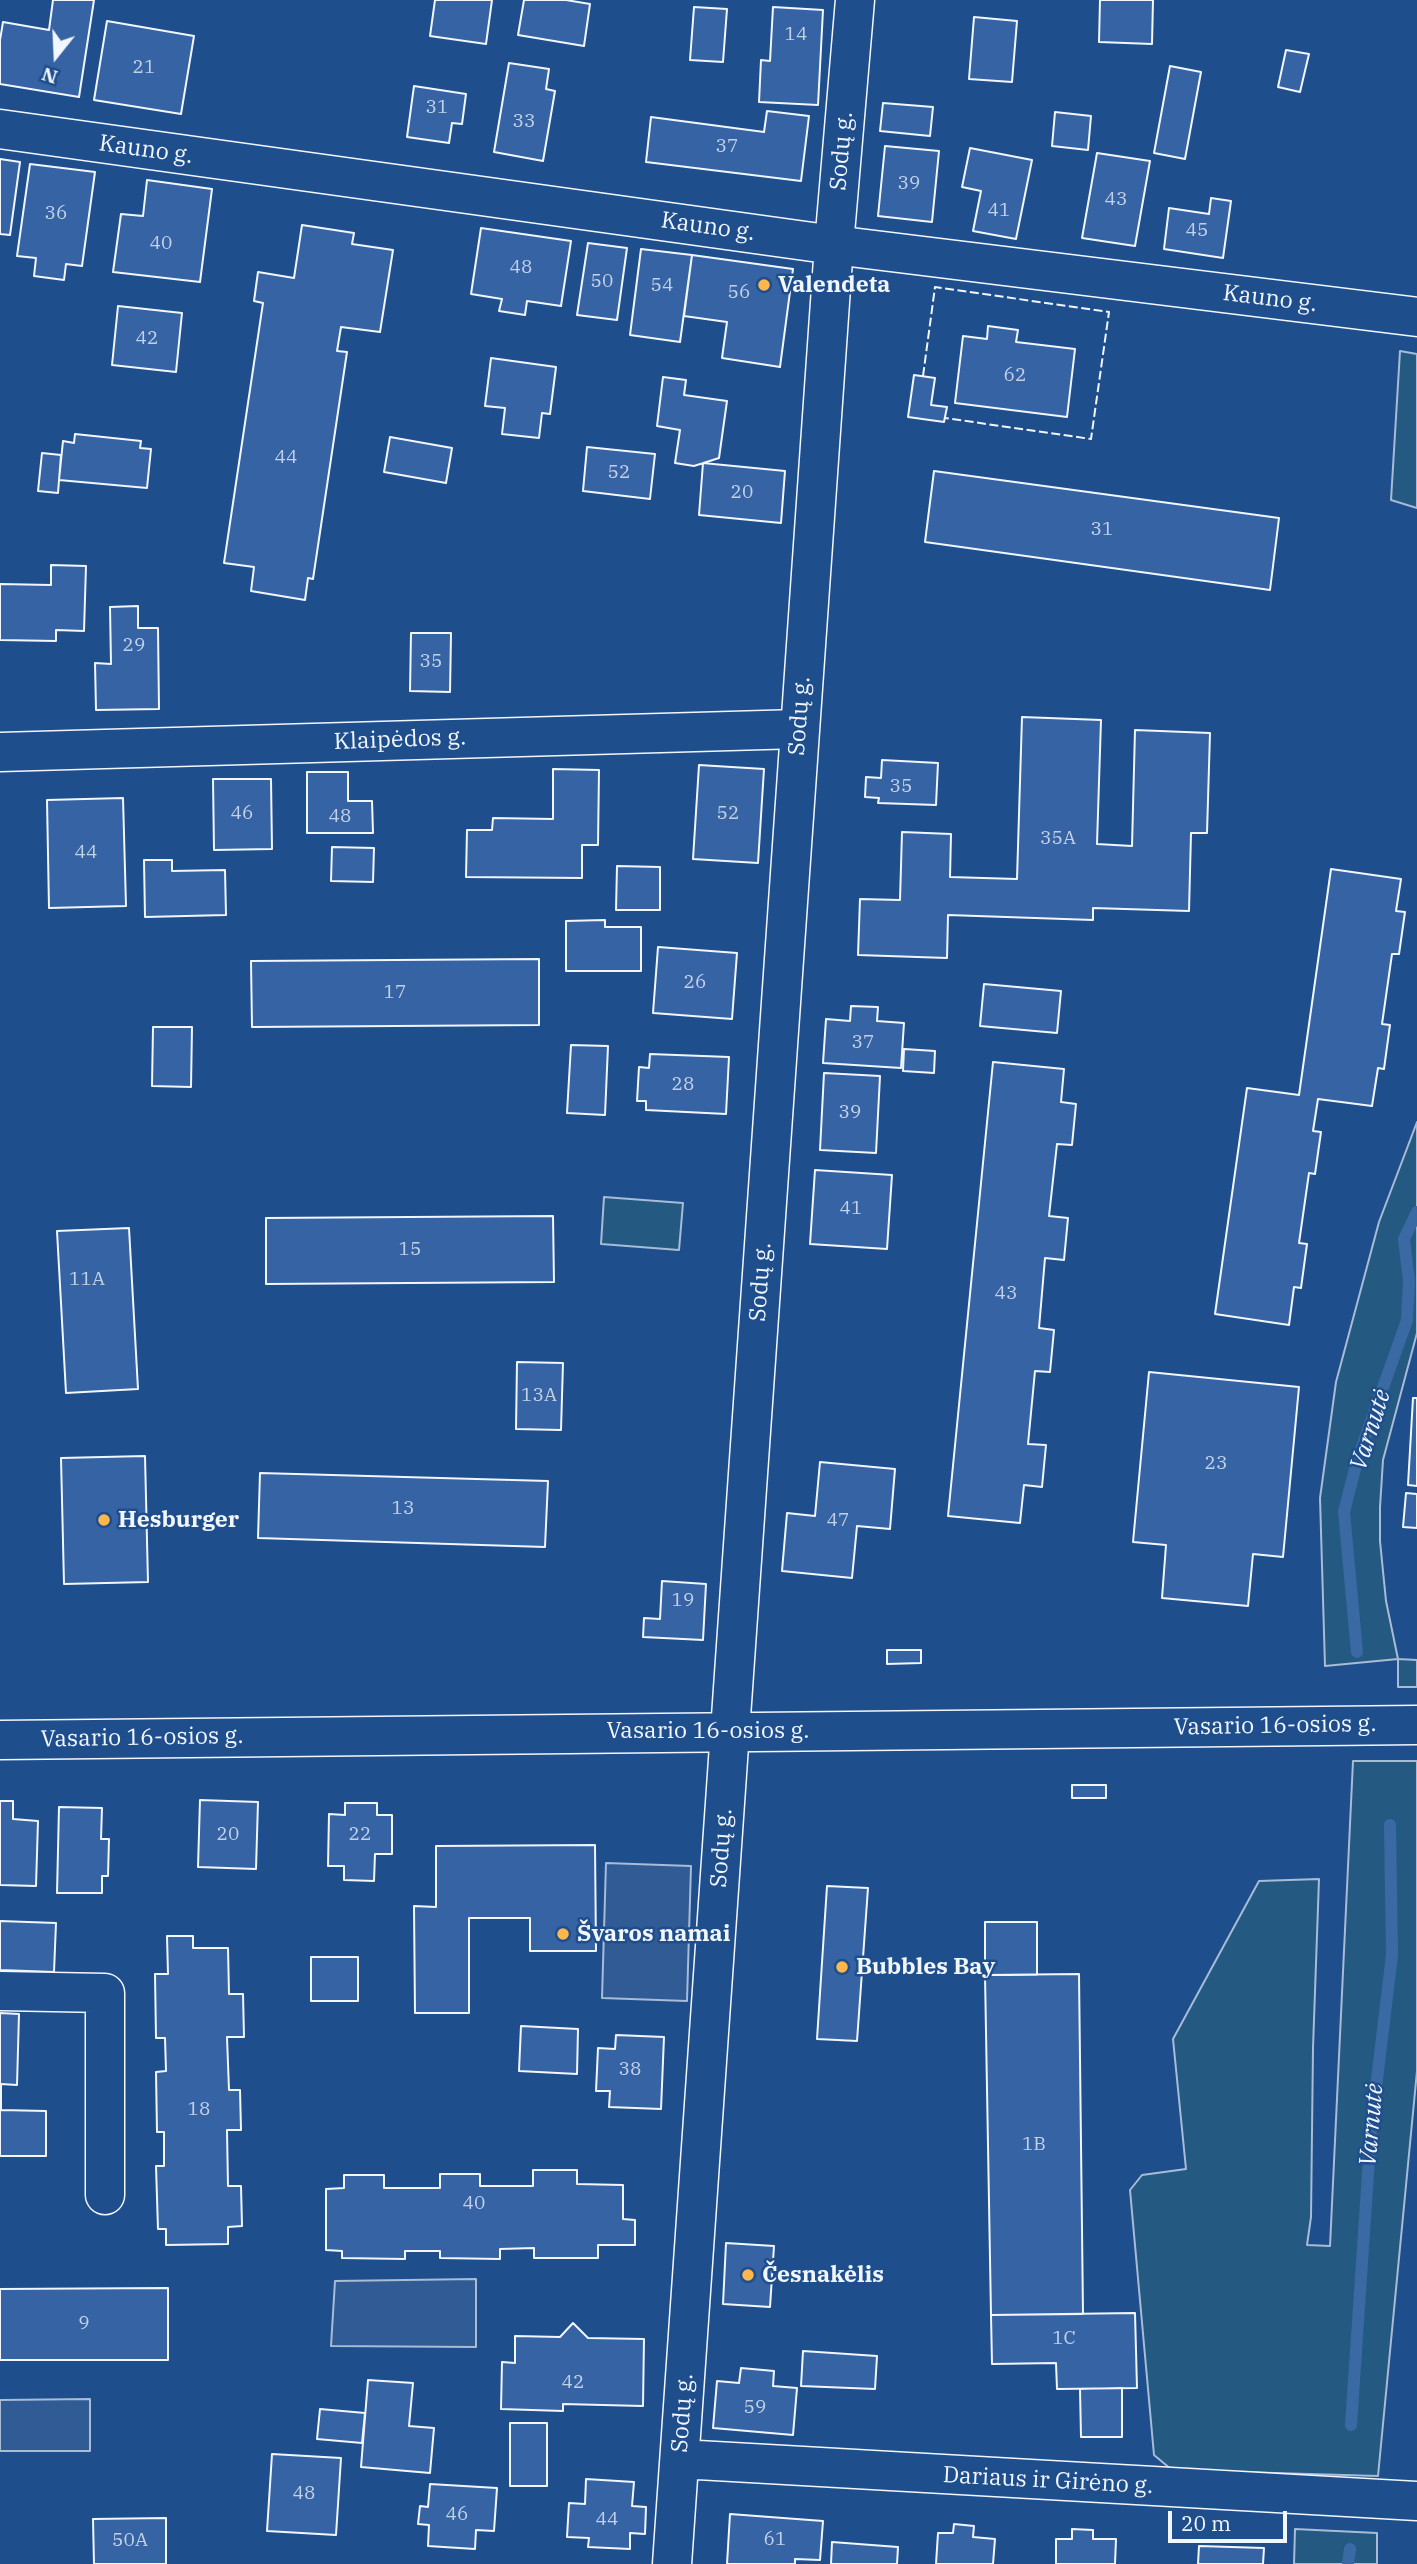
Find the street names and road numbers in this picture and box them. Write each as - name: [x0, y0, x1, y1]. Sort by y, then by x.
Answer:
- street label: Sodų g.: [825, 110, 859, 192]
- street label: Kauno g.: [97, 130, 195, 170]
- street label: Kauno g.: [659, 207, 757, 247]
- street label: Kauno g.: [1221, 280, 1319, 318]
- street label: Sodų g.: [783, 676, 817, 756]
- street label: Klaipėdos g.: [333, 724, 467, 756]
- street label: Sodų g.: [744, 1242, 778, 1322]
- street label: Vasario 16-osios g.: [1173, 1710, 1377, 1742]
- street label: Vasario 16-osios g.: [607, 1717, 809, 1745]
- street label: Vasario 16-osios g.: [40, 1722, 244, 1754]
- street label: Sodų g.: [705, 1808, 739, 1888]
- street label: Sodų g.: [666, 2373, 700, 2453]
- street label: Dariaus ir Girėno g.: [942, 2462, 1154, 2500]

